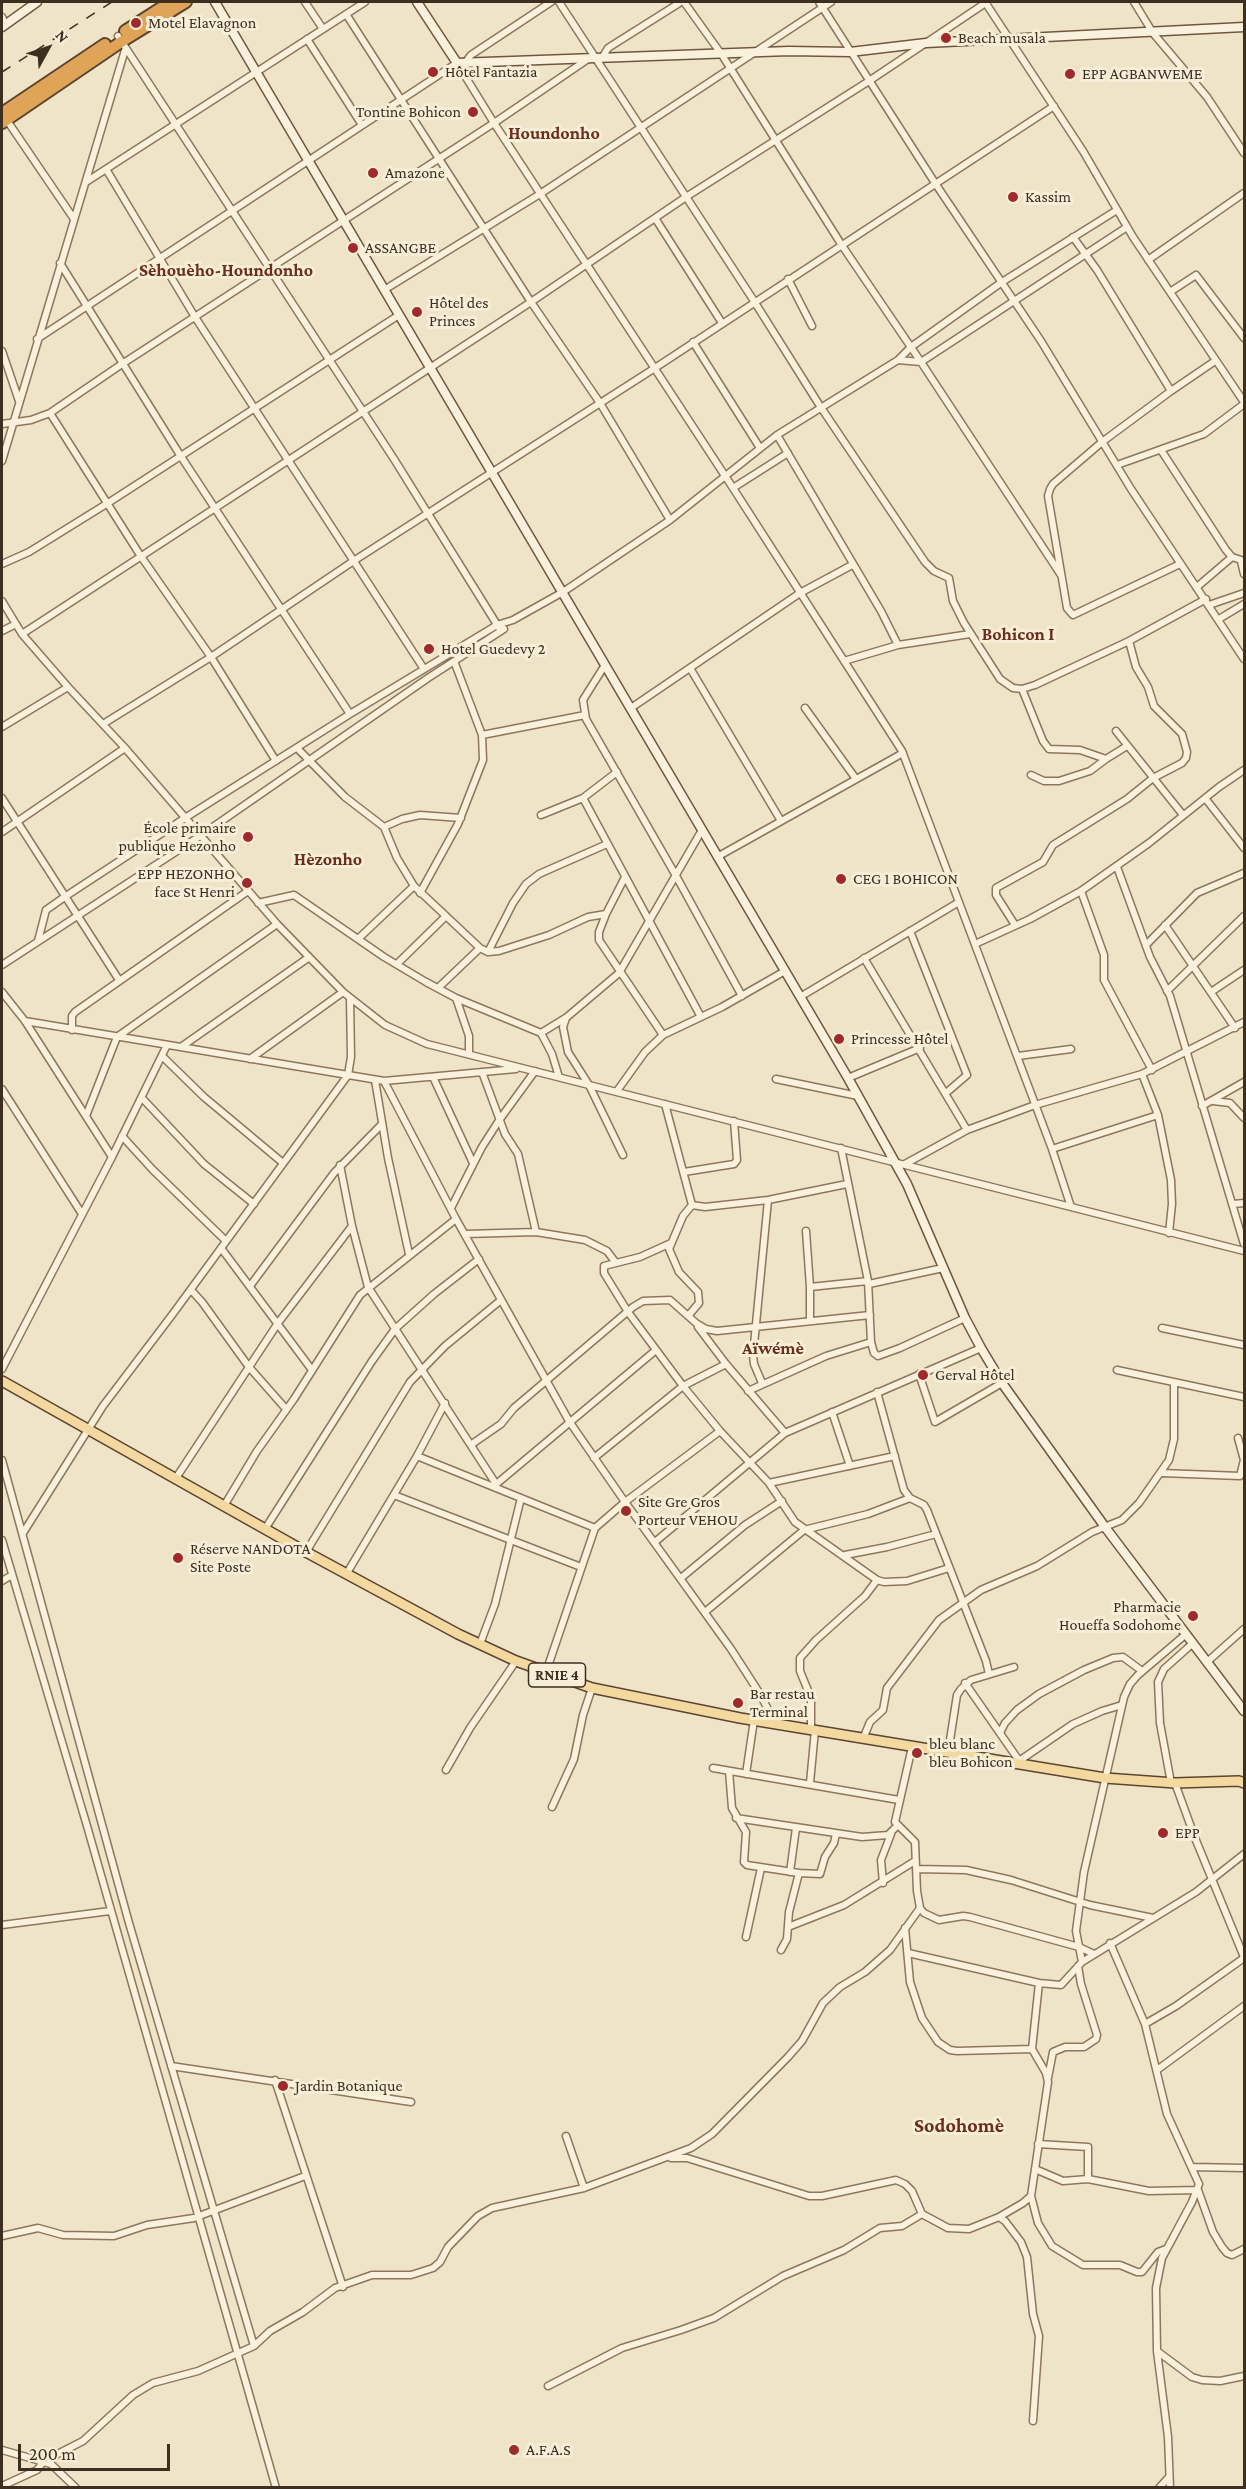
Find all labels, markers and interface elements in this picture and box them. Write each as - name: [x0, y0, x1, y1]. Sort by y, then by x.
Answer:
- place label: Motel Elavagnon: [148, 13, 256, 33]
- marker: Motel Elavagnon: [129, 16, 143, 30]
- north arrow: [18, 18, 78, 78]
- text: N: [52, 26, 72, 46]
- place label: Beach musala: [958, 28, 1046, 48]
- marker: Beach musala: [939, 31, 953, 45]
- place label: Hôtel Fantazia: [445, 62, 537, 82]
- place label: EPP AGBANWEME: [1082, 64, 1203, 84]
- marker: Hôtel Fantazia: [426, 65, 440, 79]
- marker: EPP AGBANWEME: [1063, 67, 1077, 81]
- place label: Tontine Bohicon: [356, 102, 461, 122]
- marker: Tontine Bohicon: [466, 105, 480, 119]
- district label: Houndonho: [508, 122, 600, 144]
- place label: Amazone: [385, 163, 445, 183]
- marker: Amazone: [366, 166, 380, 180]
- place label: Kassim: [1025, 187, 1071, 207]
- marker: Kassim: [1006, 190, 1020, 204]
- place label: ASSANGBE: [365, 238, 436, 258]
- marker: ASSANGBE: [346, 241, 360, 255]
- district label: Sèhouèho-Houndonho: [139, 259, 313, 281]
- place label: Hôtel des Princes: [429, 293, 489, 331]
- marker: Hôtel des Princes: [410, 305, 424, 319]
- district label: Bohicon I: [982, 623, 1054, 645]
- place label: Hotel Guedevy 2: [441, 639, 545, 659]
- marker: Hotel Guedevy 2: [422, 642, 436, 656]
- place label: École primaire publique Hezonho: [118, 818, 236, 856]
- marker: École primaire publique Hezonho: [241, 830, 255, 844]
- district label: Hèzonho: [294, 848, 362, 870]
- place label: EPP HEZONHO face St Henri: [138, 864, 235, 902]
- place label: CEG 1 BOHICON: [853, 869, 958, 889]
- marker: CEG 1 BOHICON: [834, 872, 848, 886]
- marker: EPP HEZONHO face St Henri: [240, 876, 254, 890]
- place label: Princesse Hôtel: [851, 1029, 949, 1049]
- marker: Princesse Hôtel: [832, 1032, 846, 1046]
- district label: Aïwémè: [742, 1337, 804, 1359]
- place label: Gerval Hôtel: [935, 1365, 1015, 1385]
- marker: Gerval Hôtel: [916, 1368, 930, 1382]
- place label: Site Gre Gros Porteur VEHOU: [638, 1492, 738, 1530]
- marker: Site Gre Gros Porteur VEHOU: [619, 1504, 633, 1518]
- place label: Réserve NANDOTA Site Poste: [190, 1539, 311, 1577]
- marker: Réserve NANDOTA Site Poste: [171, 1551, 185, 1565]
- place label: Pharmacie Houeffa Sodohome: [1059, 1597, 1181, 1635]
- marker: Pharmacie Houeffa Sodohome: [1186, 1609, 1200, 1623]
- road number: RNIE 4: [528, 1663, 586, 1687]
- place label: Bar restau Terminal: [750, 1684, 815, 1722]
- marker: Bar restau Terminal: [731, 1696, 745, 1710]
- place label: bleu blanc bleu Bohicon: [929, 1734, 1012, 1772]
- marker: bleu blanc bleu Bohicon: [910, 1746, 924, 1760]
- place label: EPP: [1175, 1823, 1200, 1843]
- marker: EPP: [1156, 1826, 1170, 1840]
- place label: Jardin Botanique: [295, 2076, 402, 2096]
- marker: Jardin Botanique: [276, 2079, 290, 2093]
- district label: Sodohomè: [914, 2114, 1004, 2138]
- scale bar: [21, 2432, 172, 2470]
- place label: A.F.A.S: [526, 2440, 571, 2460]
- marker: A.F.A.S: [507, 2443, 521, 2457]
- text: 200 m: [29, 2444, 76, 2464]

